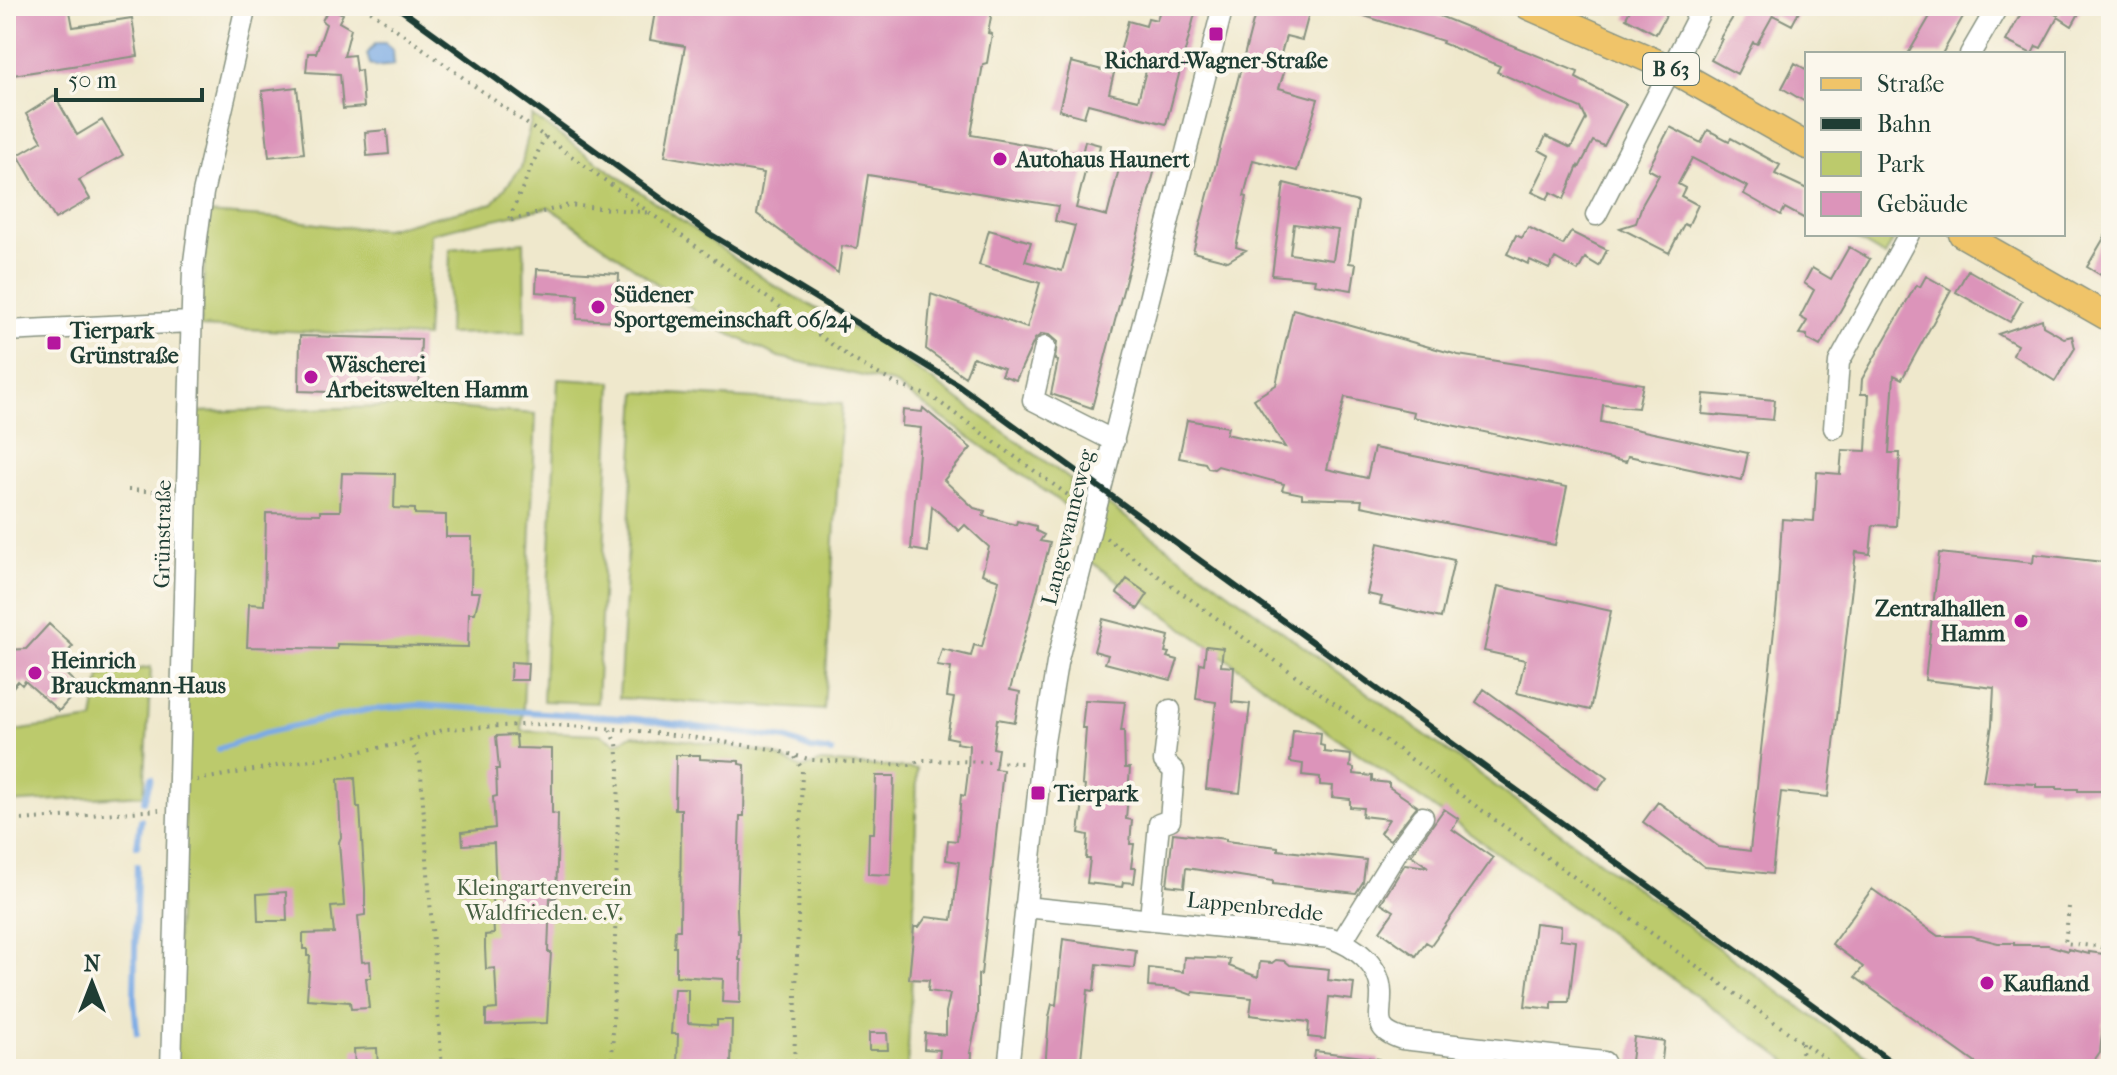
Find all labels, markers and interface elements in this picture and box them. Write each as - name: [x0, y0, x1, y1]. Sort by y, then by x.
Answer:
- marker: Richard-Wagner-Straße: [1207, 25, 1225, 43]
- place label: Richard-Wagner-Straße: [1104, 48, 1328, 74]
- scale bar: [56, 52, 202, 102]
- legend: [1805, 52, 2065, 236]
- road number: B 63: [1643, 53, 1699, 85]
- text: 50 m: [68, 66, 117, 94]
- text: Straße: [1877, 70, 1944, 98]
- text: Bahn: [1877, 110, 1931, 138]
- place label: Autohaus Haunert: [1014, 147, 1191, 173]
- marker: Autohaus Haunert: [991, 150, 1009, 168]
- text: Park: [1877, 150, 1925, 178]
- text: Gebäude: [1877, 190, 1968, 218]
- place label: Südener Sportgemeinschaft 06/24: [614, 282, 851, 333]
- marker: Südener Sportgemeinschaft 06/24: [589, 298, 607, 316]
- place label: Tierpark Grünstraße: [69, 318, 179, 369]
- marker: Tierpark Grünstraße: [45, 334, 63, 352]
- place label: Wäscherei Arbeitswelten Hamm: [325, 352, 529, 403]
- marker: Wäscherei Arbeitswelten Hamm: [302, 368, 320, 386]
- street label: Langewanneweg: [1036, 446, 1100, 608]
- street label: Grünstraße: [149, 479, 177, 589]
- place label: Zentralhallen Hamm: [1875, 596, 2006, 647]
- marker: Zentralhallen Hamm: [2012, 612, 2030, 630]
- place label: Heinrich Brauckmann-Haus: [51, 648, 226, 699]
- marker: Heinrich Brauckmann-Haus: [26, 664, 44, 682]
- place label: Tierpark: [1053, 781, 1139, 807]
- marker: Tierpark: [1029, 784, 1047, 802]
- park label: Kleingartenverein Waldfrieden. e.V.: [456, 875, 632, 926]
- street label: Lappenbredde: [1185, 887, 1325, 927]
- north arrow: [52, 943, 132, 1023]
- text: N: [84, 951, 101, 977]
- place label: Kaufland: [2003, 971, 2090, 997]
- marker: Kaufland: [1978, 974, 1996, 992]

